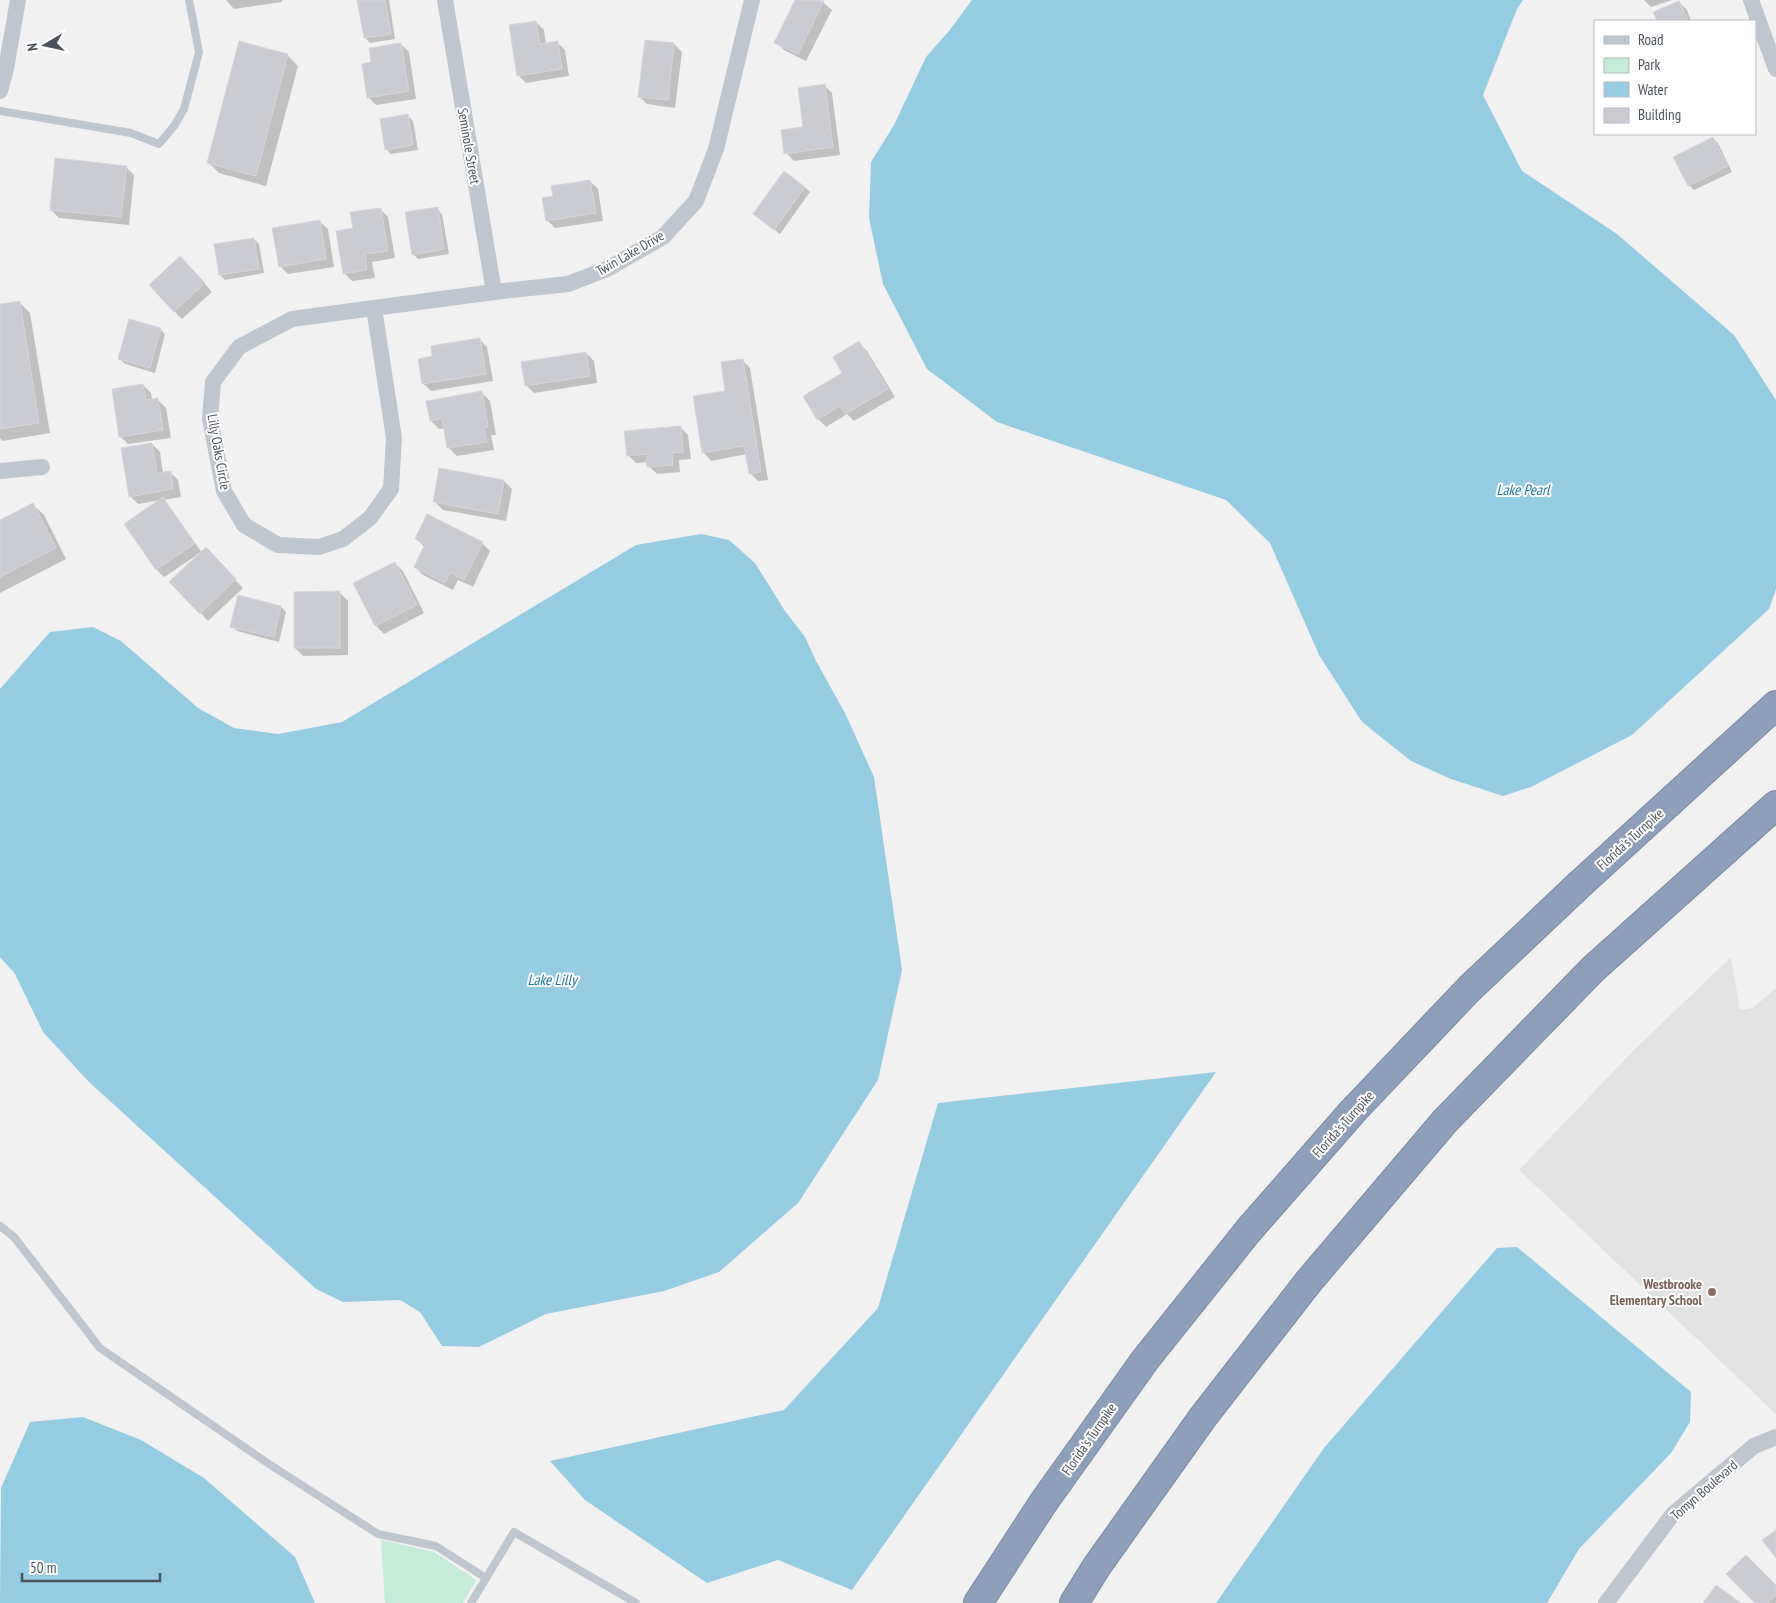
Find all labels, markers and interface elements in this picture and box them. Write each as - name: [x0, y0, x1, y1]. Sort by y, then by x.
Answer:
- north arrow: [20, 20, 70, 70]
- legend: [1594, 20, 1756, 135]
- text: Road: [1638, 30, 1664, 49]
- text: N: [23, 42, 42, 52]
- text: Park: [1638, 55, 1660, 74]
- text: Water: [1638, 80, 1669, 99]
- text: Building: [1638, 105, 1681, 124]
- street label: Seminole Street: [453, 106, 485, 186]
- street label: Twin Lake Drive: [593, 226, 668, 280]
- street label: Lilly Oaks Circle: [203, 413, 235, 492]
- water label: Lake Pearl: [1496, 480, 1551, 499]
- street label: Florida's Turnpike: [1593, 804, 1667, 874]
- water label: Lake Lilly: [527, 970, 579, 989]
- street label: Florida's Turnpike: [1308, 1087, 1378, 1161]
- place label: Westbrooke Elementary School: [1610, 1275, 1703, 1309]
- marker: Westbrooke Elementary School: [1706, 1286, 1718, 1298]
- street label: Florida's Turnpike: [1058, 1399, 1121, 1479]
- street label: Tomyn Boulevard: [1667, 1456, 1741, 1524]
- scale bar: [22, 1550, 160, 1582]
- text: 50 m: [30, 1558, 56, 1577]

